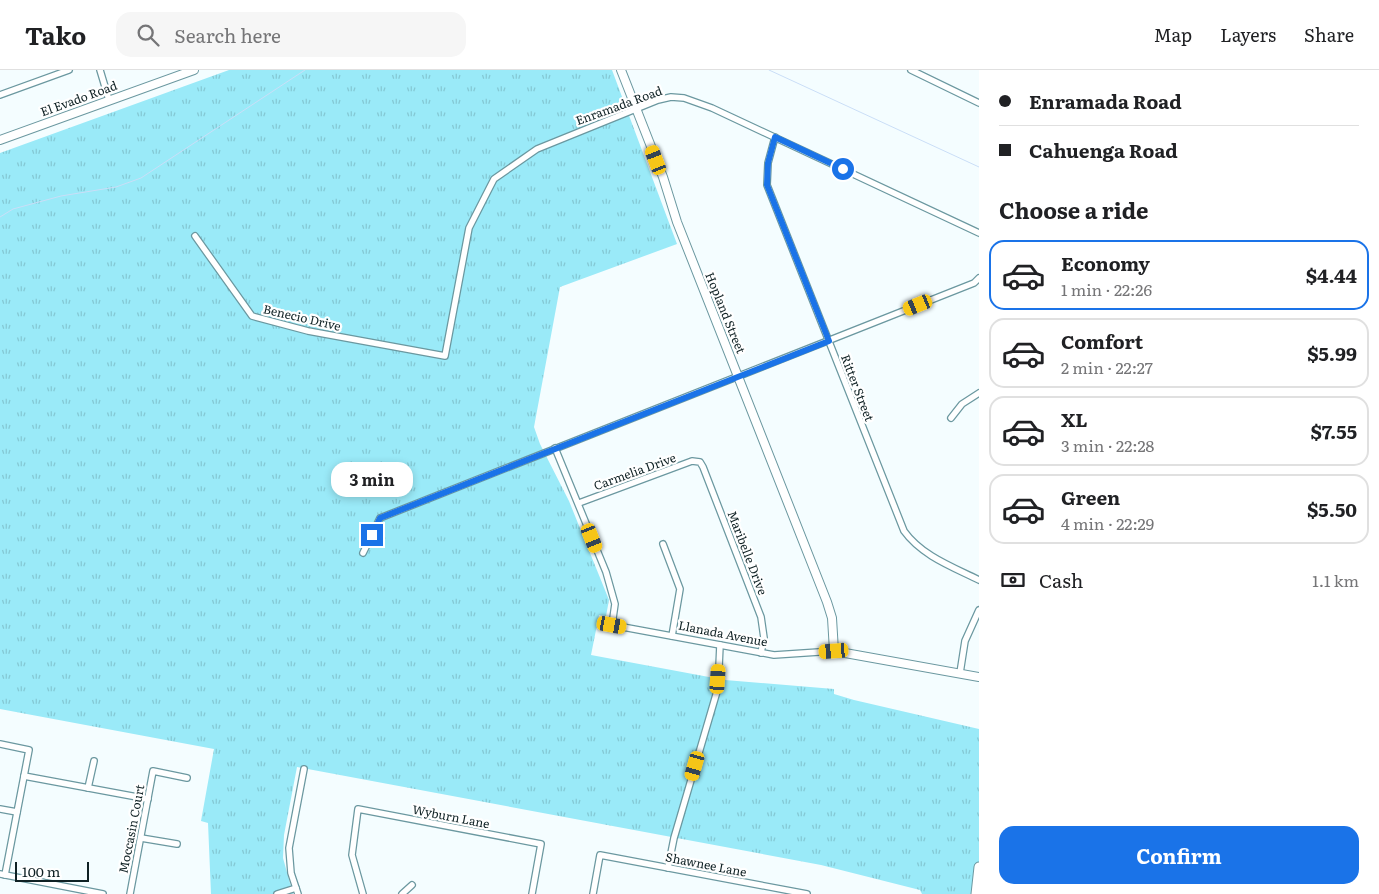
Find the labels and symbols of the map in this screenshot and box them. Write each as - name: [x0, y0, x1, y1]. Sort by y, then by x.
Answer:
- street label: El Evado Road: [38, 76, 120, 120]
- street label: Enramada Road: [573, 81, 665, 129]
- car: [643, 143, 668, 177]
- route start: [832, 158, 854, 180]
- street label: Hopland Street: [701, 269, 751, 356]
- car: [901, 292, 934, 318]
- street label: Benecio Drive: [262, 299, 343, 335]
- street label: Ritter Street: [837, 352, 879, 424]
- street label: Carmelia Drive: [591, 448, 678, 494]
- callout: 3 min: [331, 462, 413, 498]
- street label: Maribelle Drive: [724, 508, 772, 597]
- car: [579, 521, 604, 555]
- route end: [361, 524, 383, 546]
- car: [595, 615, 628, 635]
- street label: Llanada Avenue: [677, 616, 769, 650]
- car: [818, 642, 849, 660]
- car: [709, 664, 726, 694]
- car: [683, 750, 706, 782]
- street label: Moccasin Court: [114, 783, 149, 875]
- street label: Wyburn Lane: [411, 800, 491, 832]
- street label: Shawnee Lane: [664, 847, 748, 881]
- scale bar: [15, 859, 89, 882]

